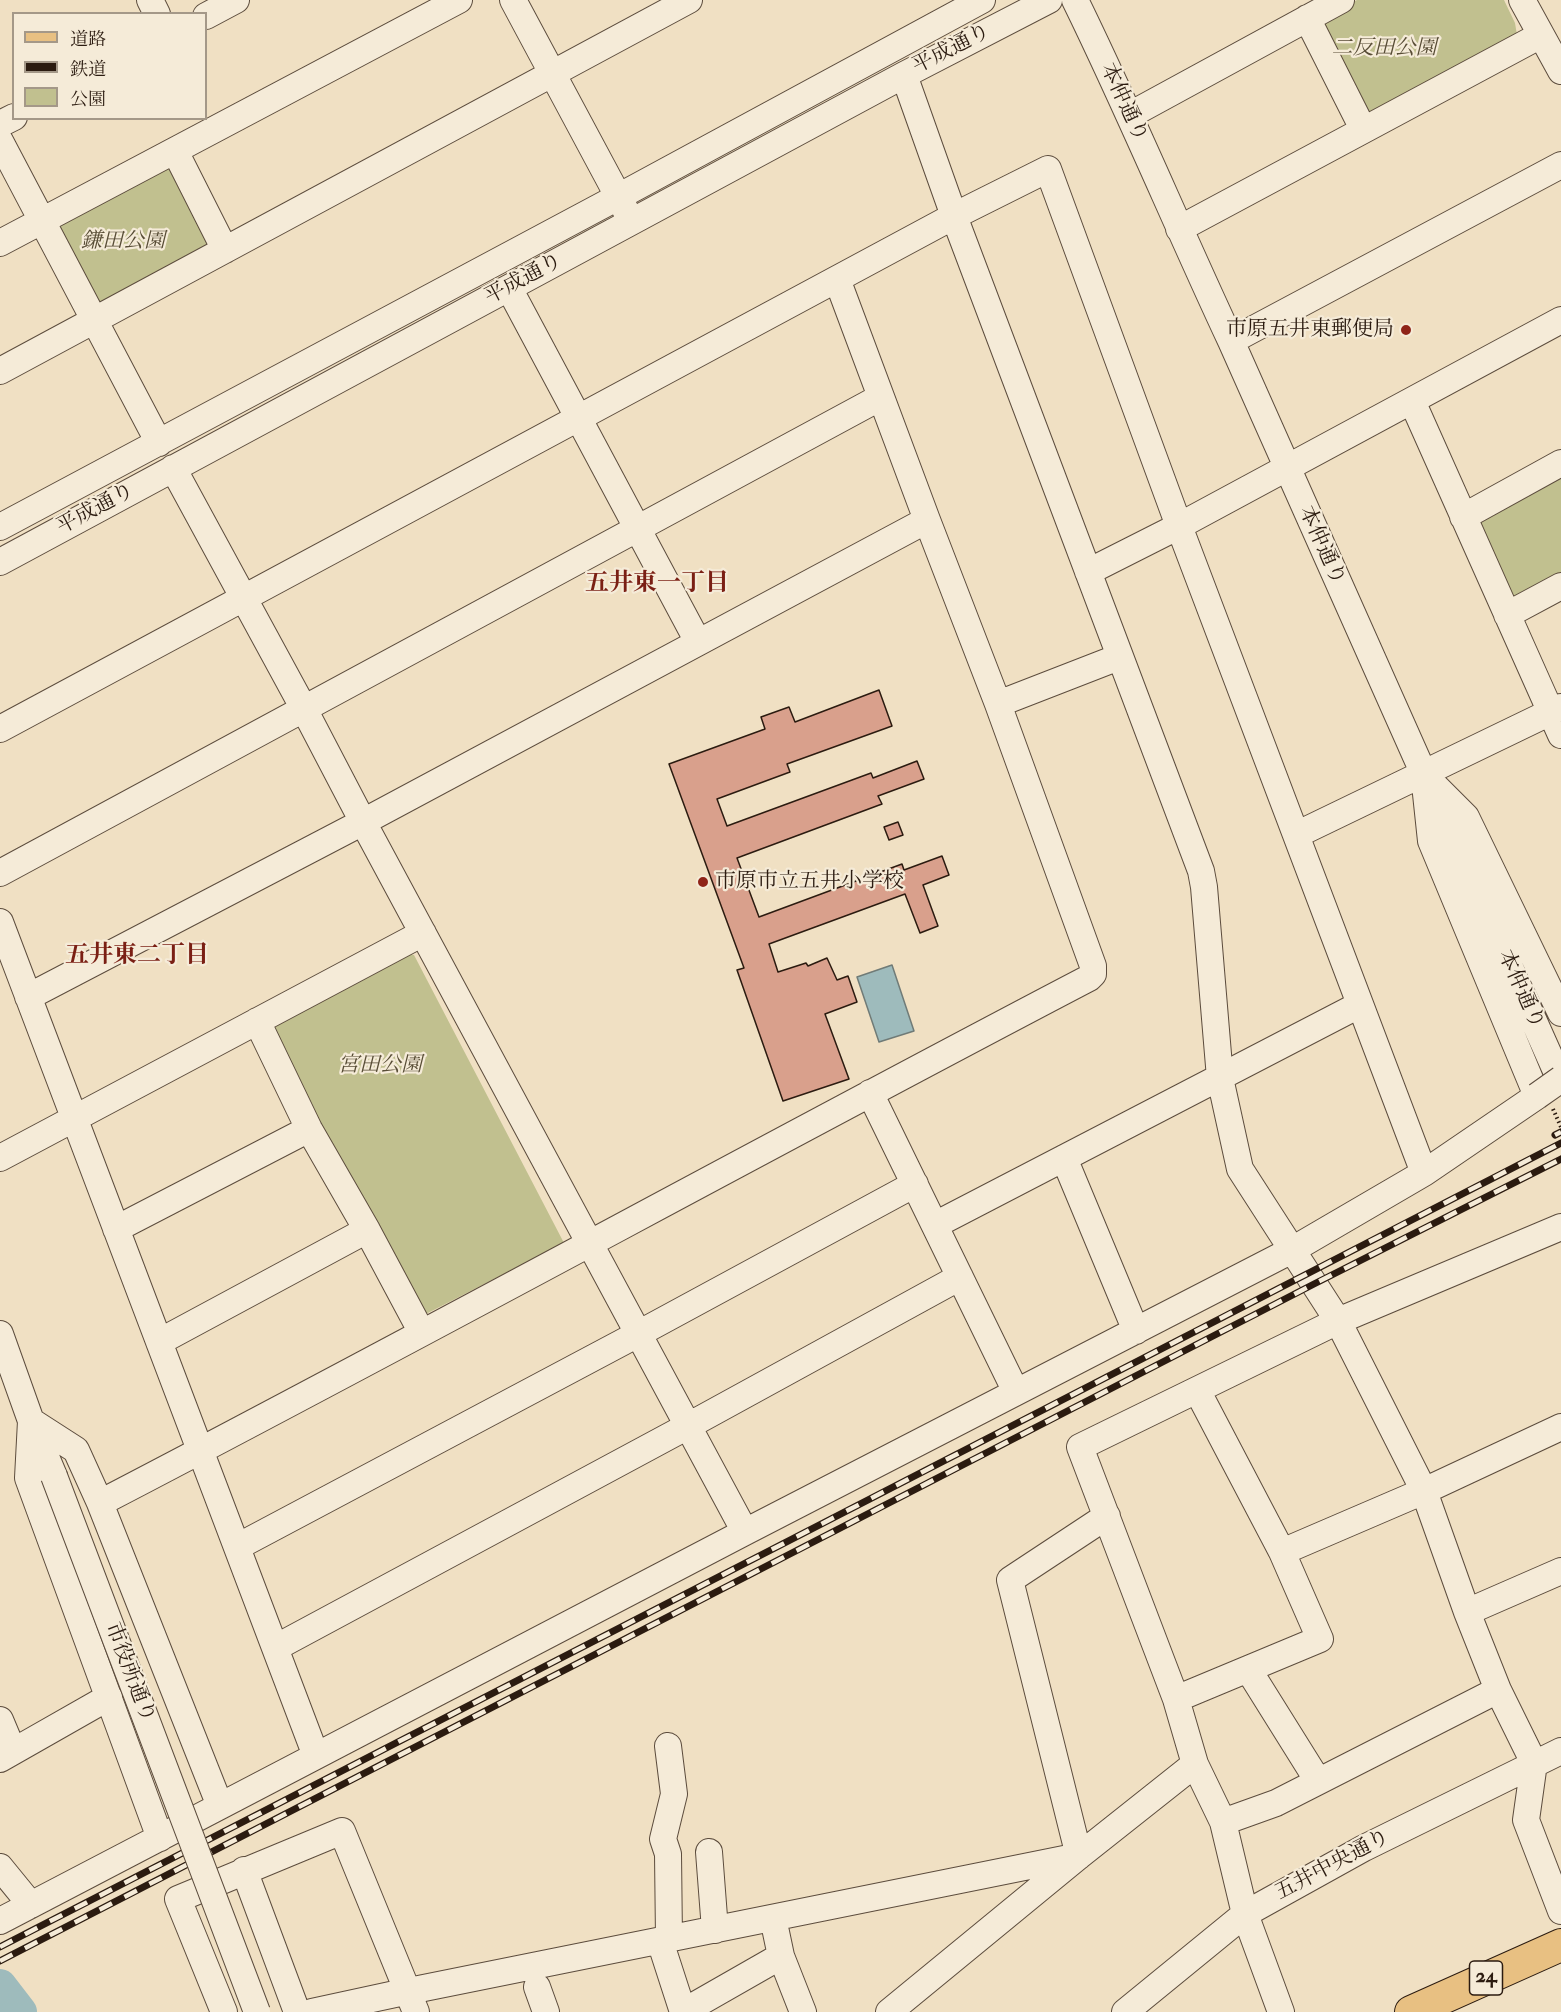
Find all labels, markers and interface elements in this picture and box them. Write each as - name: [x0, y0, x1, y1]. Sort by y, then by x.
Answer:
- legend: [12, 12, 207, 120]
- street label: 平成通り: [909, 20, 995, 80]
- text: 道路: [70, 28, 106, 51]
- park label: 二反田公園: [1332, 36, 1436, 62]
- text: 鉄道: [70, 58, 106, 81]
- street label: 本仲通り: [1094, 60, 1152, 146]
- text: 公園: [70, 88, 106, 111]
- park label: 鎌田公園: [81, 229, 165, 255]
- street label: 平成通り: [481, 249, 567, 311]
- place label: 市原五井東郵便局: [1226, 317, 1394, 343]
- marker: 市原五井東郵便局: [1399, 323, 1413, 337]
- street label: 平成通り: [53, 479, 139, 541]
- street label: 本仲通り: [1292, 503, 1350, 589]
- district label: 五井東一丁目: [585, 571, 729, 599]
- place label: 市原市立五井小学校: [715, 869, 904, 895]
- marker: 市原市立五井小学校: [696, 875, 710, 889]
- district label: 五井東二丁目: [65, 943, 209, 971]
- street label: 本仲通り: [1491, 947, 1549, 1033]
- park label: 宮田公園: [338, 1053, 422, 1079]
- street label: 市役所通り: [98, 1619, 160, 1727]
- street label: 五井中央通り: [1271, 1825, 1395, 1907]
- road number: 24: [1470, 1961, 1502, 1995]

